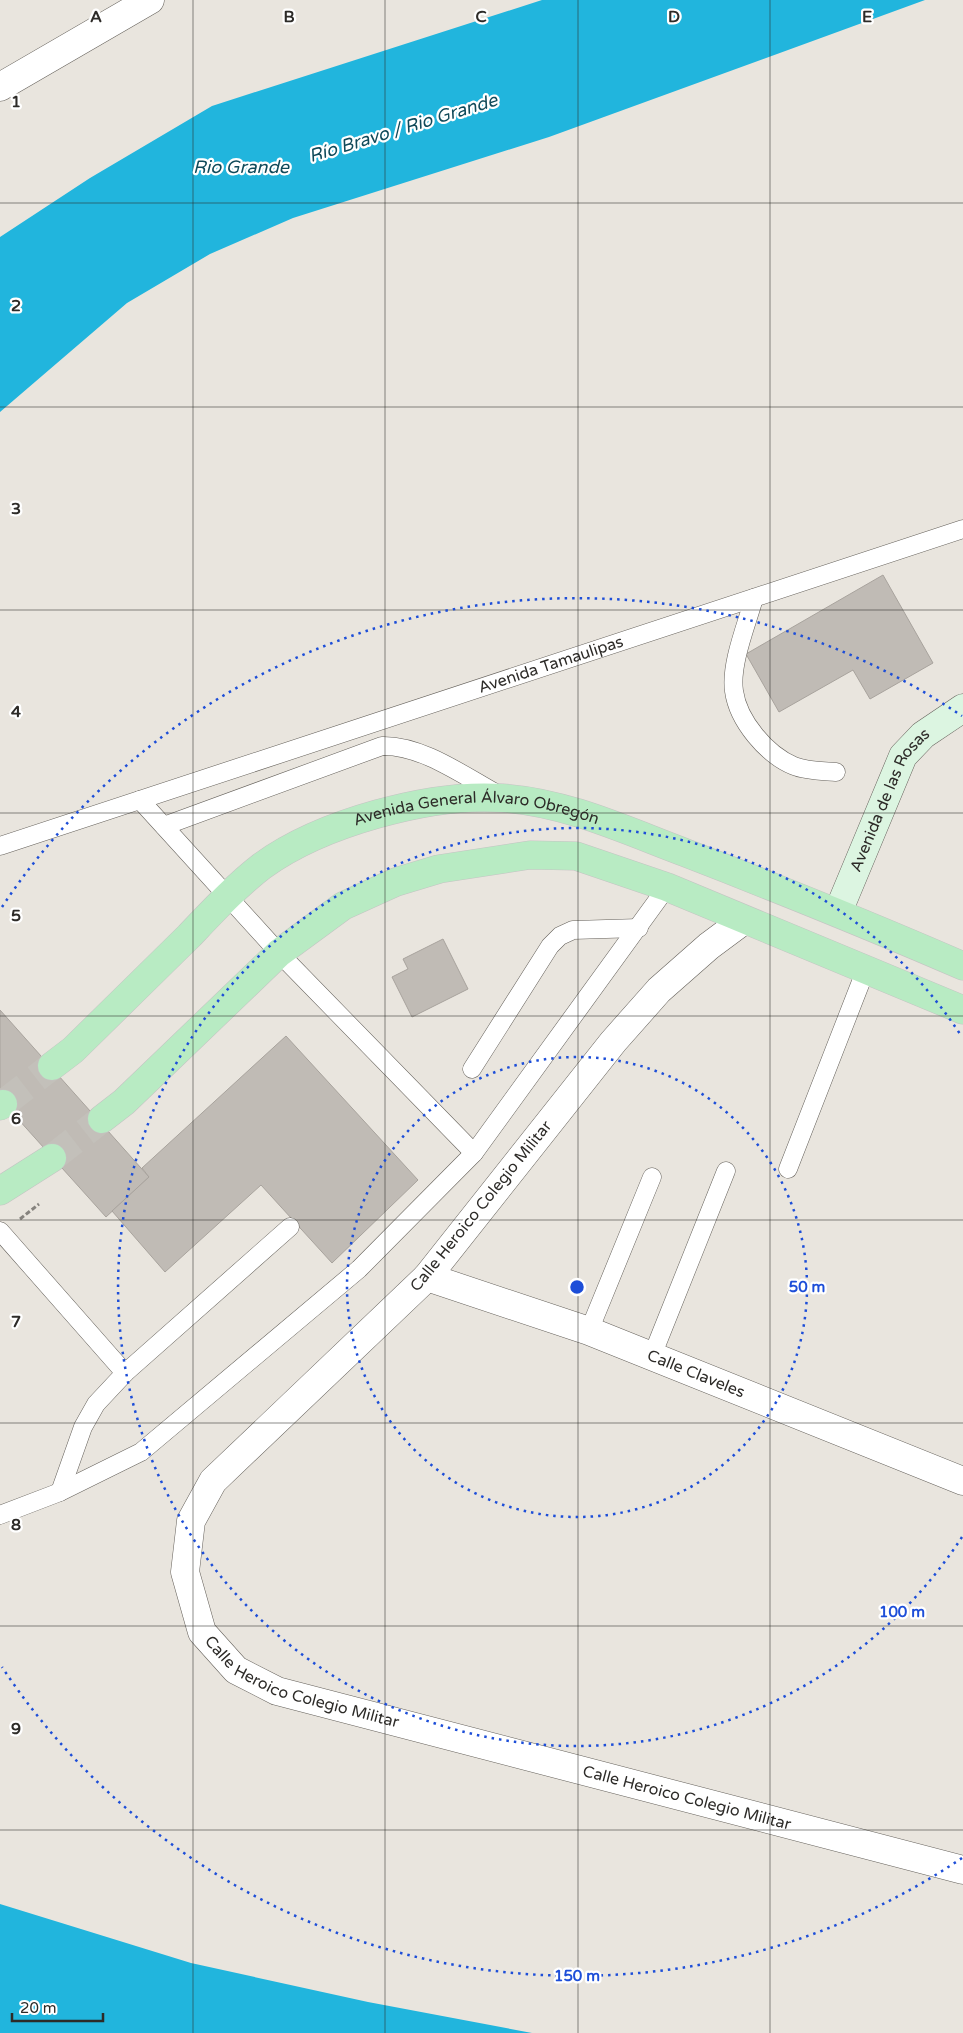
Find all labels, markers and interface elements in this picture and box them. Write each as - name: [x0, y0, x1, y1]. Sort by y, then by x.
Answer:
- text: A: [90, 7, 102, 27]
- text: B: [283, 7, 295, 27]
- text: C: [475, 7, 487, 27]
- text: D: [668, 7, 680, 27]
- text: E: [862, 7, 872, 27]
- water label: Río Bravo / Rio Grande: [306, 89, 501, 167]
- text: 1: [11, 92, 21, 112]
- water label: Rio Grande: [193, 156, 290, 178]
- text: 2: [11, 296, 21, 316]
- text: 3: [11, 499, 21, 519]
- street label: Avenida Tamaulipas: [476, 631, 626, 698]
- text: 4: [11, 702, 21, 722]
- street label: Avenida de las Rosas: [846, 723, 933, 875]
- text: Avenida General Álvaro Obregón: [351, 787, 602, 831]
- street label: Avenida General Álvaro Obregón: [351, 814, 601, 834]
- text: 5: [11, 906, 21, 926]
- text: 6: [11, 1109, 21, 1129]
- street label: Calle Heroico Colegio Militar: [406, 1116, 557, 1296]
- centre of rings: [568, 1278, 586, 1296]
- text: 50 m: [789, 1278, 825, 1296]
- text: 7: [11, 1312, 21, 1332]
- street label: Calle Claveles: [644, 1345, 748, 1402]
- text: 8: [11, 1515, 21, 1535]
- text: 100 m: [879, 1603, 925, 1621]
- street label: Calle Heroico Colegio Militar: [200, 1632, 402, 1733]
- text: 9: [11, 1719, 21, 1739]
- street label: Calle Heroico Colegio Militar: [581, 1761, 794, 1835]
- text: 150 m: [554, 1967, 600, 1985]
- scale bar: [12, 1990, 104, 2022]
- text: 20 m: [20, 1999, 57, 2017]

